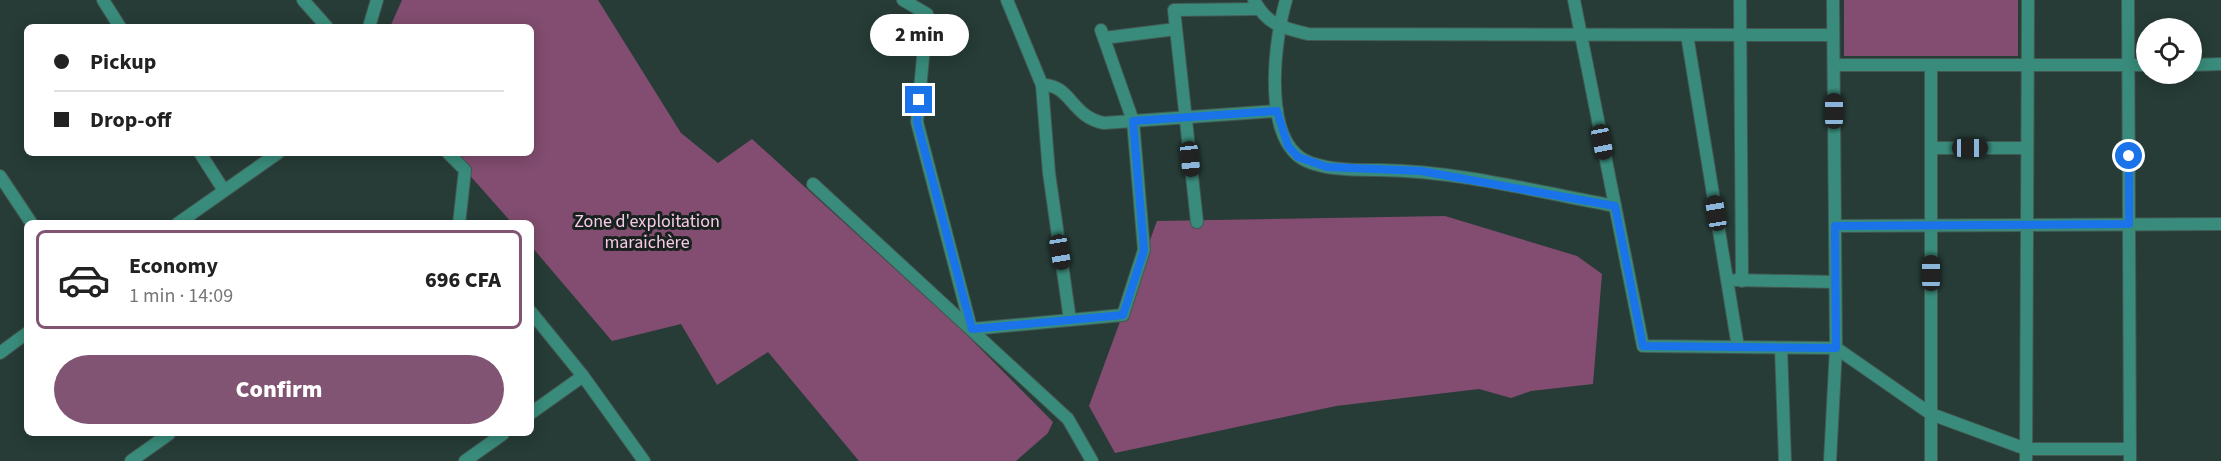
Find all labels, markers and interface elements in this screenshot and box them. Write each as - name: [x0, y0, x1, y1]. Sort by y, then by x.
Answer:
- callout: 2 min: [870, 13, 968, 55]
- map controls: [2136, 18, 2202, 84]
- button: locate: [2136, 18, 2202, 84]
- text: 2 min: [895, 21, 944, 49]
- text: Pickup: [90, 46, 156, 78]
- route end: [905, 86, 932, 113]
- car: [1825, 93, 1843, 129]
- text: Drop-off: [90, 104, 171, 136]
- car: [1590, 123, 1614, 161]
- car: [1952, 139, 1988, 157]
- car: [1179, 140, 1201, 178]
- route start: [2115, 142, 2142, 169]
- car: [1704, 194, 1728, 232]
- park label: Zone d'exploitation maraichère: [574, 209, 720, 255]
- car: [1048, 233, 1072, 271]
- text: Economy: [129, 250, 218, 282]
- icon: car: [57, 253, 111, 307]
- car: [1922, 255, 1940, 291]
- text: 696 CFA: [425, 264, 501, 296]
- text: 1 min · 14:09: [129, 282, 233, 310]
- button: Confirm: [54, 355, 504, 424]

